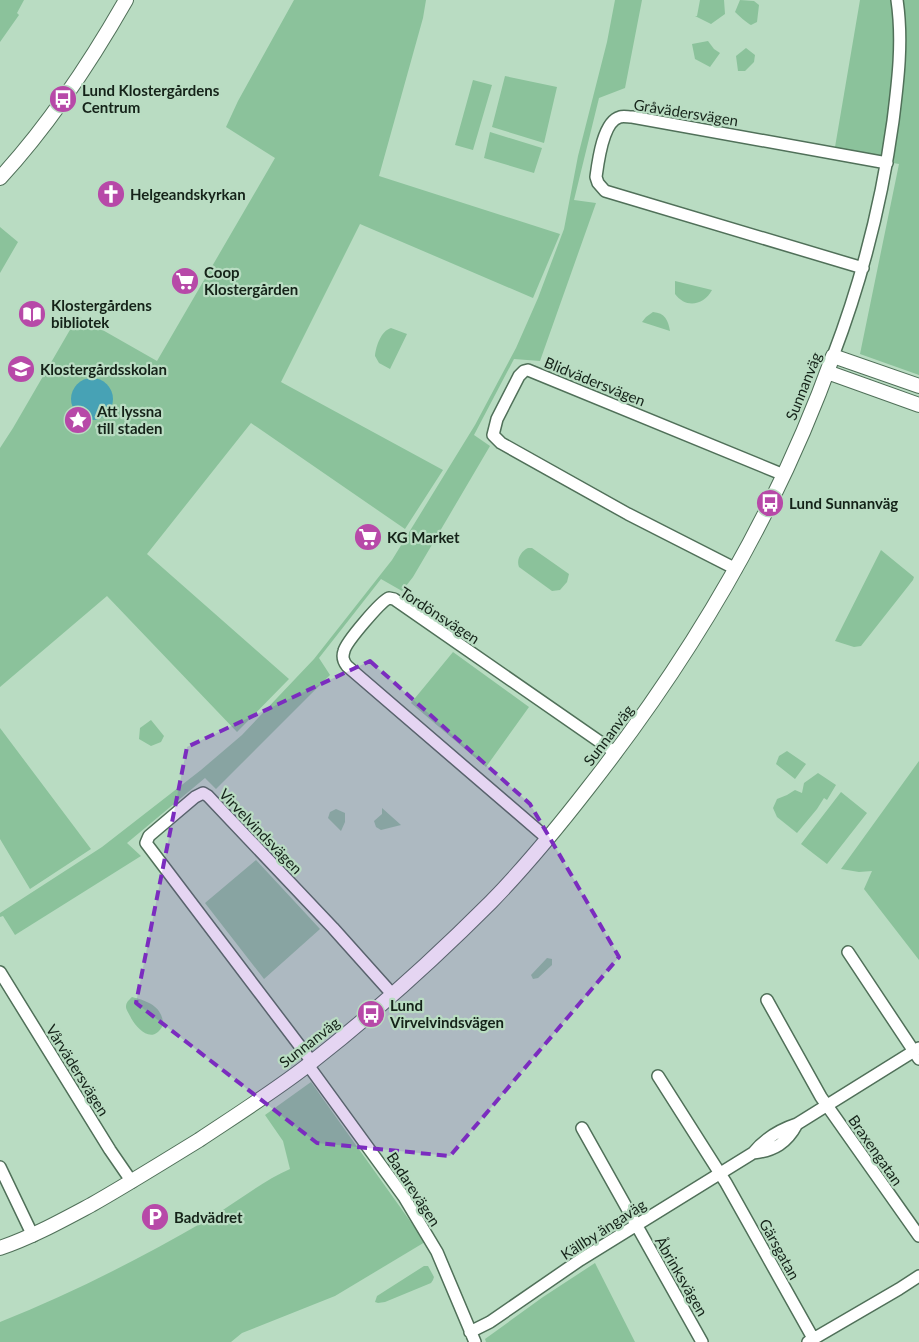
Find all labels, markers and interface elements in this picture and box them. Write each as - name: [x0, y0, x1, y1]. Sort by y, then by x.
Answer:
- place label: Lund Klostergårdens Centrum: [82, 81, 220, 116]
- bus stop icon: Lund Klostergårdens Centrum: [48, 84, 78, 114]
- street label: Gråvädersvägen: [632, 95, 740, 129]
- church icon: Helgeandskyrkan: [96, 179, 126, 209]
- place label: Helgeandskyrkan: [130, 185, 246, 203]
- place label: Coop Klostergården: [204, 263, 298, 298]
- supermarket icon: Coop Klostergården: [170, 266, 200, 296]
- place label: Klostergårdens bibliotek: [51, 296, 152, 331]
- library icon: Klostergårdens bibliotek: [17, 299, 47, 329]
- street label: Sunnanväg: [781, 349, 825, 423]
- street label: Blidvädersvägen: [542, 353, 648, 409]
- school or university icon: Klostergårdsskolan: [6, 354, 36, 384]
- place label: Klostergårdsskolan: [40, 360, 167, 378]
- place label: Att lyssna till staden: [96, 402, 163, 437]
- place icon: Att lyssna till staden: [63, 405, 93, 435]
- bus stop icon: Lund Sunnanväg: [755, 488, 785, 518]
- place label: Lund Sunnanväg: [789, 494, 898, 512]
- supermarket icon: KG Market: [353, 522, 383, 552]
- place label: KG Market: [387, 528, 460, 546]
- street label: Tordönsvägen: [397, 583, 483, 647]
- street label: Sunnanväg: [579, 701, 637, 769]
- street label: Virvelvindsvägen: [216, 785, 306, 877]
- place label: Lund Virvelvindsvägen: [389, 996, 504, 1031]
- bus stop icon: Lund Virvelvindsvägen: [356, 999, 386, 1029]
- street label: Sunnanväg: [275, 1013, 343, 1071]
- street label: Vårvädersvägen: [43, 1021, 113, 1119]
- street label: Braxengatan: [845, 1111, 907, 1189]
- street label: Badarevägen: [383, 1149, 445, 1229]
- street label: Källby ängaväg: [557, 1195, 649, 1263]
- parking icon: Badvädret: [140, 1202, 170, 1232]
- place label: Badvädret: [174, 1208, 243, 1226]
- street label: Gärsgatan: [756, 1216, 804, 1282]
- street label: Åbrinksvägen: [652, 1233, 712, 1319]

